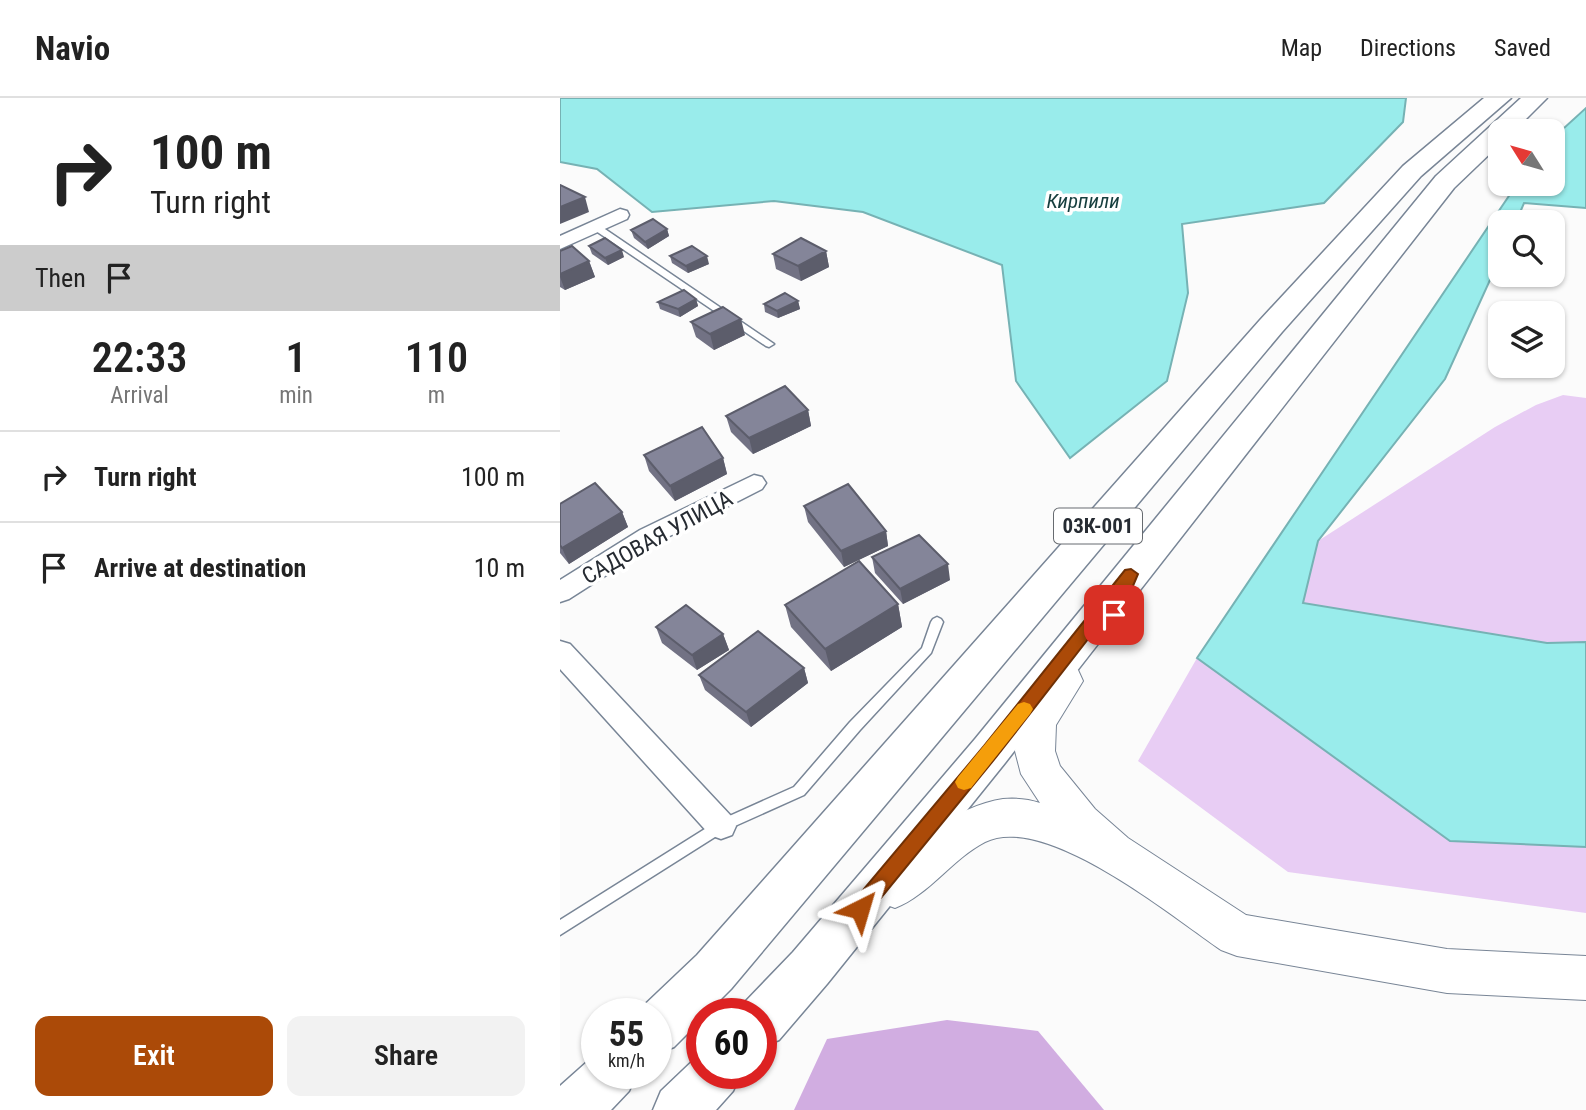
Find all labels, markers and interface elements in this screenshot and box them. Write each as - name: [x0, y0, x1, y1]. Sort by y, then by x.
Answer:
- text: Navio: [35, 29, 110, 68]
- text: Map: [1281, 34, 1322, 62]
- text: Directions: [1360, 34, 1456, 62]
- text: Saved: [1494, 34, 1551, 62]
- north arrow: [1488, 119, 1564, 196]
- map controls: [1488, 119, 1565, 378]
- text: 100 m: [150, 124, 272, 181]
- icon: right: [35, 126, 126, 217]
- text: Turn right: [150, 183, 271, 221]
- water label: Кирпили: [1046, 189, 1120, 213]
- button: search: [1488, 210, 1565, 287]
- icon: arrive: [100, 259, 138, 297]
- text: Then: [35, 263, 86, 293]
- button: layers: [1488, 301, 1565, 378]
- text: 22:33: [92, 333, 187, 382]
- text: 1: [286, 333, 307, 382]
- text: 110: [405, 333, 468, 382]
- text: Arrival: [110, 382, 169, 409]
- text: min: [279, 382, 313, 409]
- text: m: [428, 382, 445, 409]
- icon: right: [35, 458, 73, 496]
- text: Turn right: [94, 462, 196, 492]
- text: 100 m: [461, 462, 525, 492]
- street label: САДОВАЯ УЛИЦА: [577, 485, 737, 590]
- road number: 03К-001: [1054, 508, 1142, 544]
- icon: arrive: [35, 549, 73, 587]
- text: Arrive at destination: [94, 553, 306, 583]
- text: 10 m: [474, 553, 525, 583]
- pin: [1084, 585, 1144, 645]
- icon: arrive: [1095, 596, 1133, 634]
- position arrow: [823, 872, 897, 946]
- speed limit sign: 60: [686, 998, 777, 1089]
- text: 55: [609, 1014, 644, 1055]
- button: Exit: [35, 1016, 273, 1096]
- button: Share: [287, 1016, 525, 1096]
- text: km/h: [608, 1050, 645, 1071]

